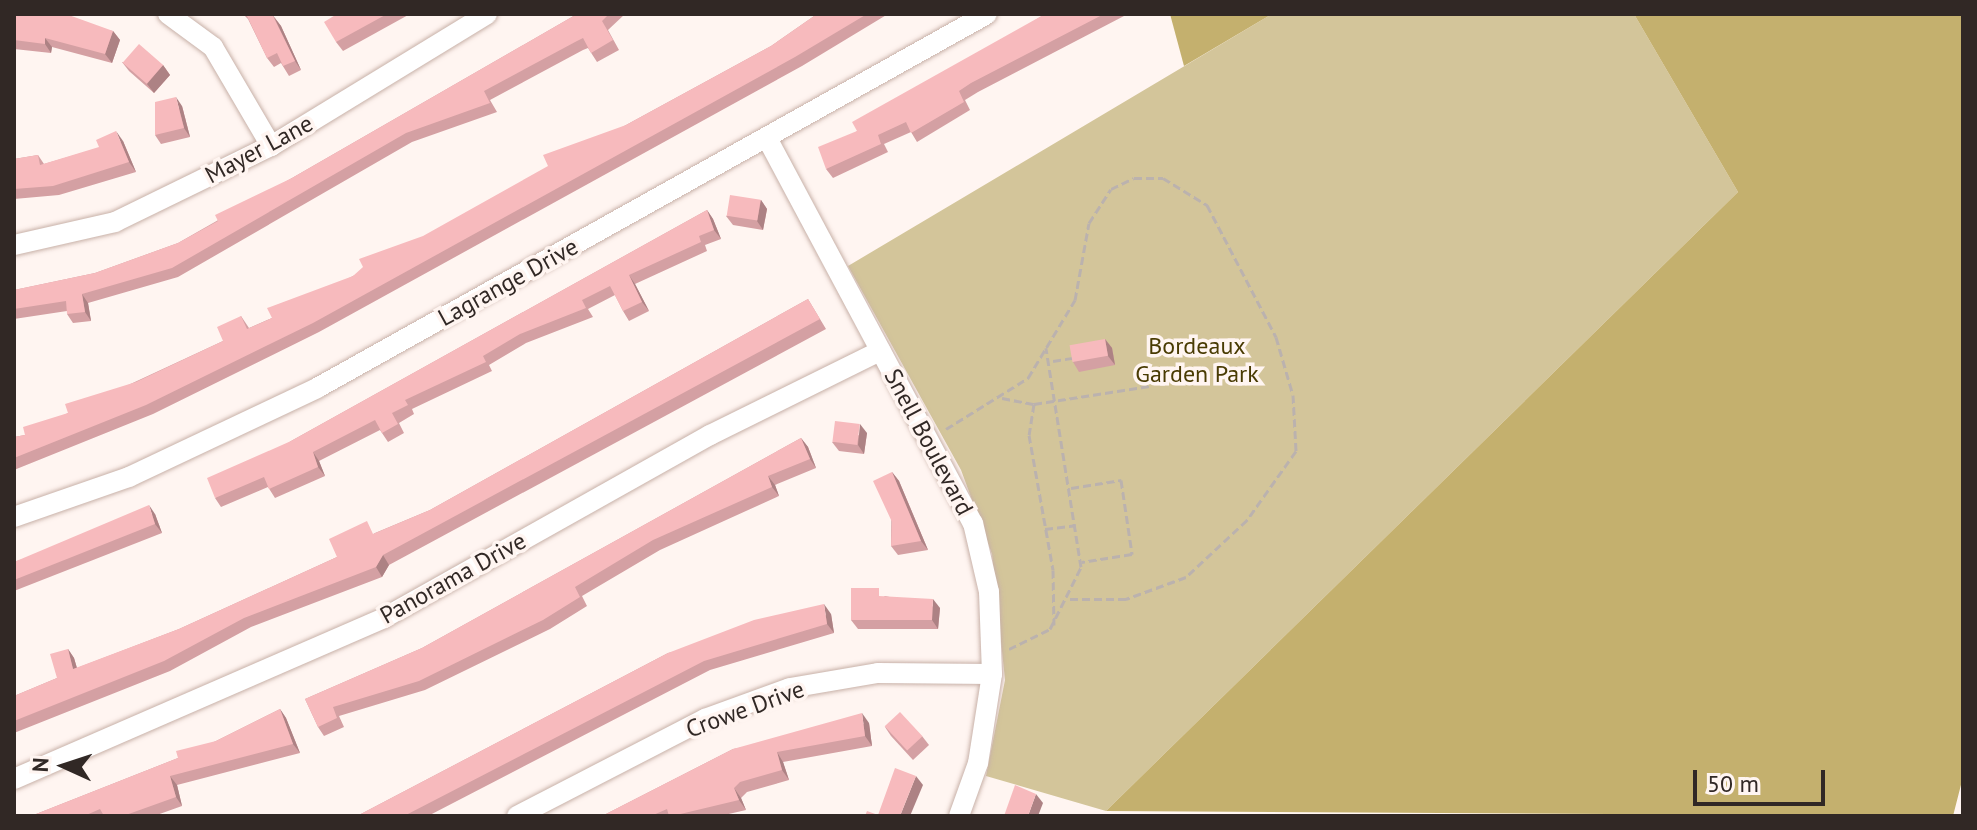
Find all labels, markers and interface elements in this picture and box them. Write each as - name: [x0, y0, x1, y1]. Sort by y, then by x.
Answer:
- street label: Mayer Lane: [200, 109, 318, 189]
- street label: Lagrange Drive: [433, 232, 583, 332]
- park label: Bordeaux Garden Park: [1135, 332, 1259, 388]
- street label: Snell Boulevard: [878, 364, 980, 520]
- street label: Panorama Drive: [375, 526, 531, 630]
- street label: Crowe Drive: [682, 674, 808, 744]
- north arrow: [24, 726, 104, 806]
- scale bar: [1697, 754, 1829, 804]
- text: N: [26, 757, 54, 773]
- text: 50 m: [1707, 768, 1759, 799]

